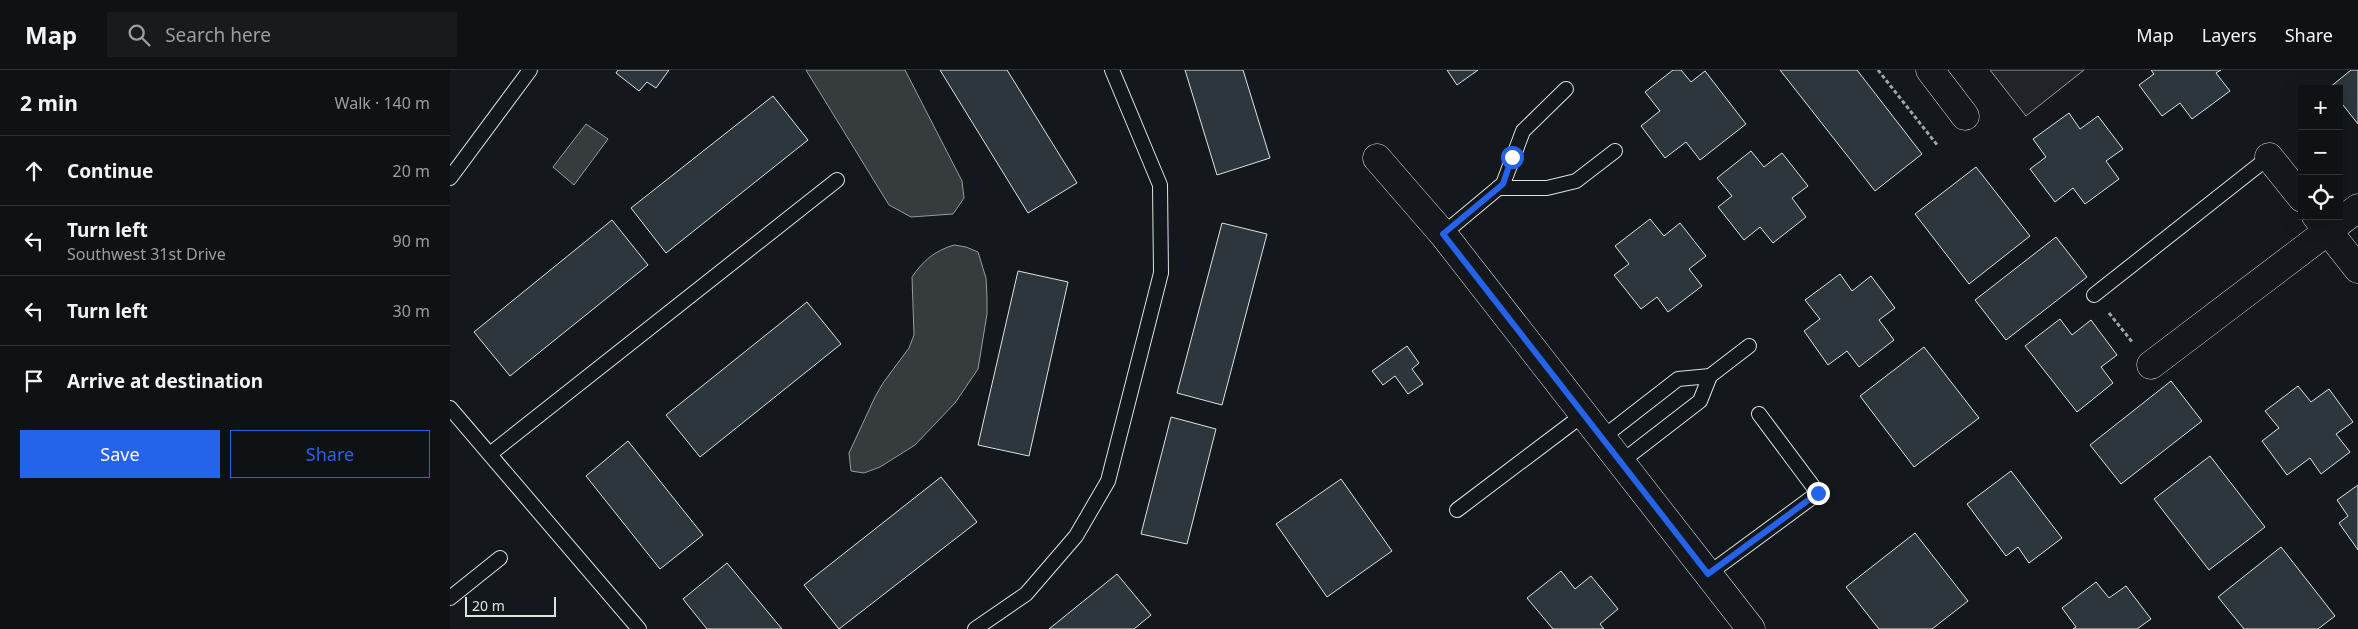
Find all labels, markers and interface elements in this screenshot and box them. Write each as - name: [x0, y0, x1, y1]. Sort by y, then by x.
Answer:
- search box: [107, 12, 457, 57]
- text: Map: [25, 18, 77, 51]
- icon: search: [125, 21, 153, 49]
- text: Search here: [165, 22, 271, 48]
- text: Map: [2136, 23, 2174, 47]
- text: Layers: [2202, 23, 2257, 47]
- text: Share: [2285, 23, 2333, 47]
- map controls: [2298, 85, 2343, 220]
- button: +: [2298, 85, 2343, 130]
- text: 2 min: [20, 89, 78, 117]
- text: Walk · 140 m: [335, 92, 430, 114]
- button: −: [2298, 130, 2343, 175]
- route start: [1501, 146, 1524, 169]
- icon: ahead: [20, 157, 48, 185]
- text: Continue: [67, 158, 153, 184]
- text: 20 m: [393, 160, 430, 182]
- button: locate: [2298, 175, 2343, 220]
- text: Turn left: [67, 217, 148, 243]
- icon: left: [20, 227, 48, 255]
- text: 90 m: [393, 230, 430, 252]
- text: Southwest 31st Drive: [67, 243, 226, 265]
- icon: left: [20, 297, 48, 325]
- text: Turn left: [67, 298, 148, 324]
- text: 30 m: [393, 300, 430, 322]
- icon: arrive: [20, 367, 48, 395]
- text: Arrive at destination: [67, 368, 263, 394]
- button: Save: [20, 430, 220, 478]
- button: Share: [230, 430, 430, 478]
- route end: [1807, 482, 1830, 505]
- scale bar: [465, 594, 556, 617]
- text: 20 m: [472, 596, 505, 615]

